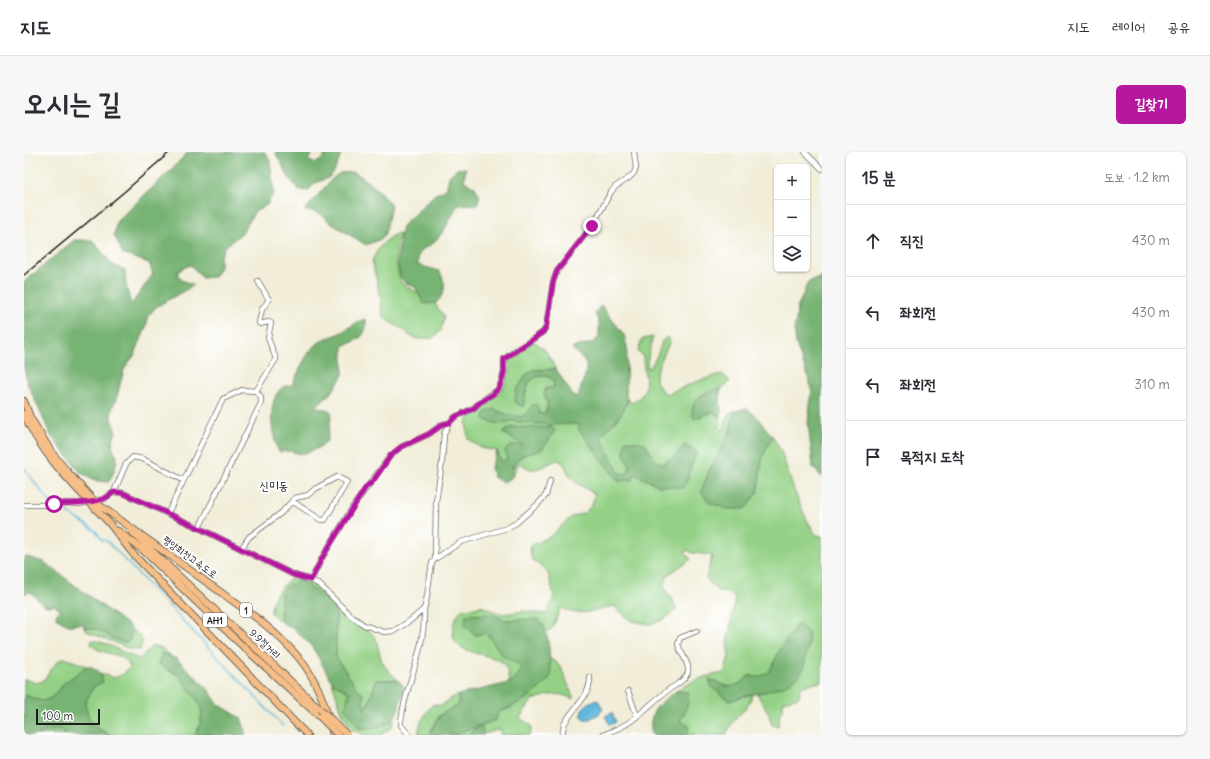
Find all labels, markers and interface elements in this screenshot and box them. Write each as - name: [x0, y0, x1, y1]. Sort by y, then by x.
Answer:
- text: 지도: [20, 15, 51, 39]
- text: 지도: [1067, 18, 1090, 36]
- text: 레이어: [1112, 18, 1145, 36]
- text: 공유: [1167, 18, 1190, 36]
- text: 오시는 길: [24, 85, 121, 121]
- button: 길찾기: [1116, 85, 1186, 124]
- map controls: [774, 164, 810, 272]
- button: +: [774, 164, 810, 200]
- text: 15 분: [862, 167, 896, 189]
- text: 도보 · 1.2 km: [1104, 169, 1170, 186]
- button: −: [774, 200, 810, 236]
- route end: [583, 217, 601, 235]
- icon: ahead: [862, 230, 884, 252]
- text: 직진: [900, 231, 924, 250]
- text: 430 m: [1132, 232, 1170, 249]
- button: layers: [774, 236, 810, 272]
- icon: left: [862, 302, 884, 324]
- text: 좌회전: [900, 303, 936, 322]
- text: 430 m: [1132, 304, 1170, 321]
- icon: left: [862, 374, 884, 396]
- text: 좌회전: [900, 375, 936, 394]
- text: 310 m: [1135, 376, 1170, 393]
- icon: arrive: [862, 446, 884, 468]
- text: 목적지 도착: [900, 447, 964, 466]
- district label: 신미동: [260, 478, 288, 493]
- route start: [45, 495, 63, 513]
- street label: 평양희천고속도로: [160, 533, 220, 581]
- road number: 1: [240, 603, 252, 617]
- road number: AH1: [203, 613, 227, 627]
- street label: 9·9절거리: [247, 626, 283, 662]
- scale bar: [36, 707, 100, 726]
- text: 100 m: [42, 709, 73, 723]

